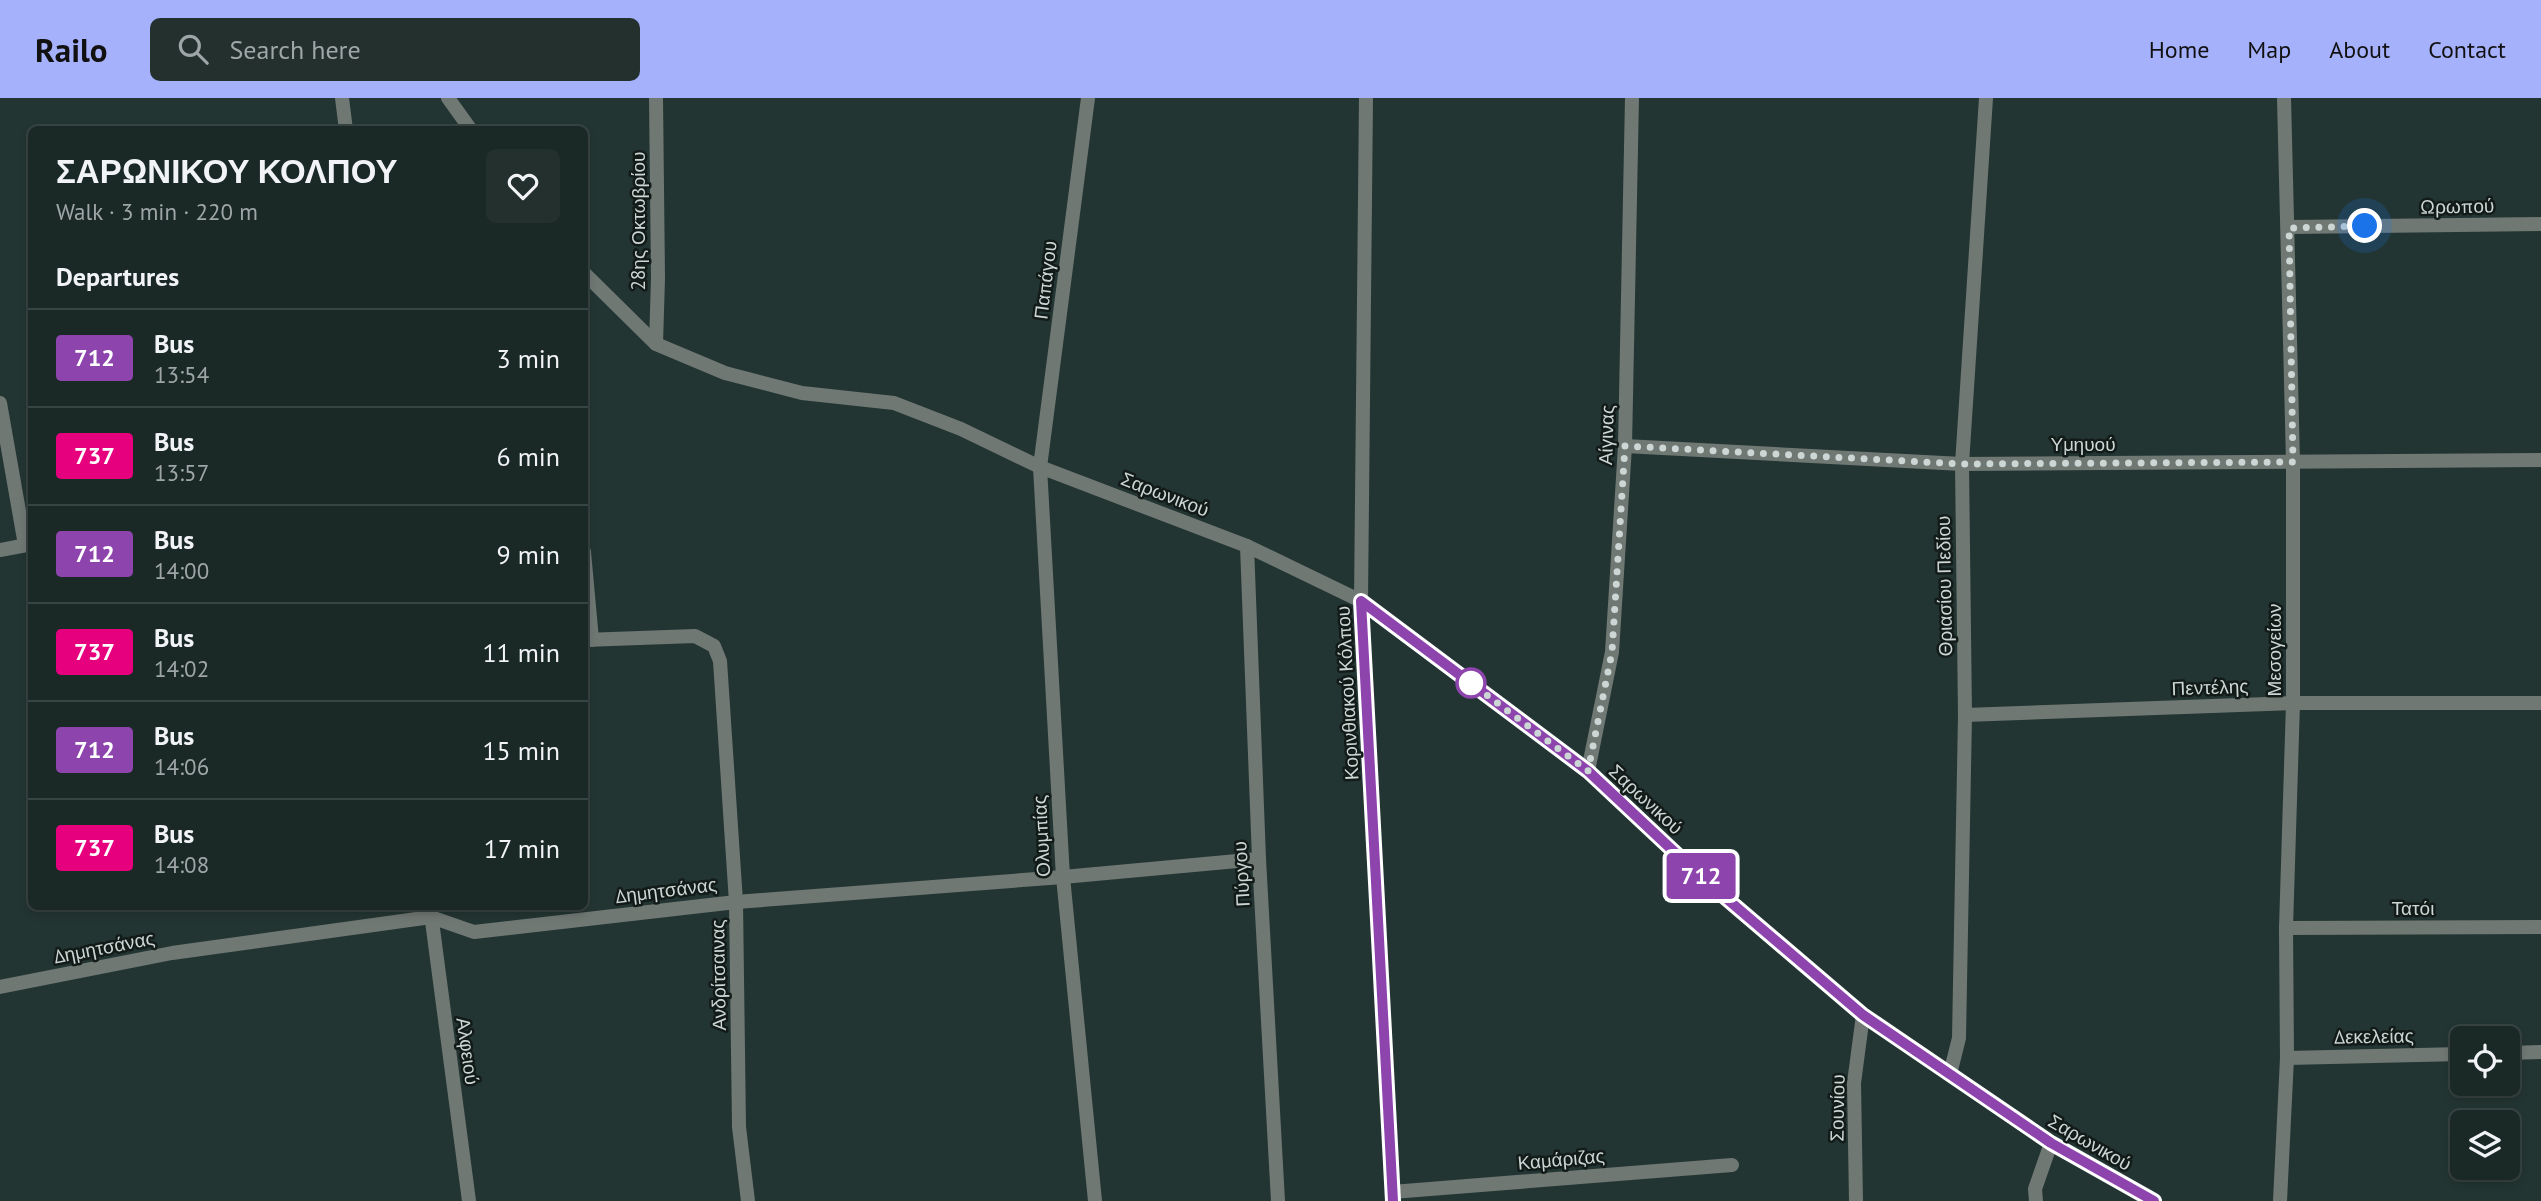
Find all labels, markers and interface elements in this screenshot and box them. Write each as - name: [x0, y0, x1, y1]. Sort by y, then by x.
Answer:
- search box: [150, 18, 640, 81]
- text: Railo: [35, 28, 108, 71]
- icon: search: [174, 30, 212, 68]
- text: Search here: [230, 33, 361, 66]
- text: Home: [2149, 34, 2209, 65]
- text: Map: [2247, 34, 2291, 65]
- text: About: [2329, 34, 2390, 65]
- text: Contact: [2428, 34, 2506, 65]
- text: ΣΑΡΩΝΙΚΟΥ ΚΟΛΠΟΥ: [56, 149, 397, 192]
- button: heart: [486, 149, 560, 223]
- street label: 28ης Οκτωβρίου: [626, 152, 650, 290]
- street label: Ωρωπού: [2420, 193, 2494, 219]
- text: Walk · 3 min · 220 m: [56, 197, 258, 226]
- your location: [2347, 208, 2382, 243]
- street label: Παπάγου: [1028, 239, 1062, 321]
- text: Departures: [56, 260, 179, 293]
- text: Bus: [154, 327, 194, 360]
- text: 712: [74, 342, 115, 373]
- text: 3 min: [497, 342, 560, 375]
- text: 13:54: [154, 360, 209, 389]
- street label: Αίγινας: [1593, 404, 1619, 466]
- text: Bus: [154, 425, 194, 458]
- street label: Υμηυού: [2050, 432, 2116, 456]
- text: 737: [74, 440, 115, 471]
- text: 6 min: [497, 440, 560, 473]
- text: 13:57: [154, 458, 209, 487]
- street label: Σαρωνικού: [1118, 466, 1212, 522]
- street label: Θριασίου Πεδίου: [1931, 515, 1957, 657]
- text: Bus: [154, 523, 194, 556]
- text: 712: [74, 538, 115, 569]
- text: 9 min: [497, 538, 560, 571]
- text: 14:00: [154, 556, 209, 585]
- street label: Μεσογείων: [2262, 603, 2286, 697]
- street label: Κορινθιακού Κόλπου: [1330, 605, 1364, 781]
- text: Bus: [154, 621, 194, 654]
- text: 737: [74, 636, 115, 667]
- text: 11 min: [482, 636, 560, 669]
- text: 14:02: [154, 654, 209, 683]
- unlabelled marker: [1456, 668, 1486, 698]
- street label: Πεντέλης: [2171, 674, 2249, 700]
- text: Bus: [154, 719, 194, 752]
- text: 712: [74, 734, 115, 765]
- text: 15 min: [482, 734, 560, 767]
- text: 14:06: [154, 752, 209, 781]
- street label: Σαρωνικού: [1604, 759, 1688, 839]
- street label: Ολυμπίας: [1027, 795, 1055, 877]
- text: Bus: [154, 817, 194, 850]
- text: 737: [74, 832, 115, 863]
- text: 17 min: [484, 832, 560, 865]
- street label: Πύργου: [1227, 841, 1255, 907]
- text: 14:08: [154, 850, 209, 879]
- line badge: 712: [1661, 853, 1741, 899]
- text: 712: [1681, 860, 1721, 891]
- street label: Δημητσάνας: [614, 872, 718, 908]
- street label: Τατόι: [2392, 896, 2434, 920]
- street label: Ανδρίτσαινας: [705, 919, 731, 1031]
- street label: Δημητσάνας: [52, 925, 156, 969]
- street label: Αλφειού: [451, 1016, 485, 1086]
- street label: Δεκελείας: [2334, 1023, 2414, 1049]
- map controls: [2450, 1026, 2520, 1180]
- button: locate: [2450, 1026, 2520, 1096]
- street label: Σουνίου: [1824, 1074, 1850, 1142]
- street label: Σαρωνικού: [2044, 1109, 2136, 1175]
- button: layers: [2450, 1110, 2520, 1180]
- street label: Καμάριζας: [1517, 1143, 1605, 1175]

